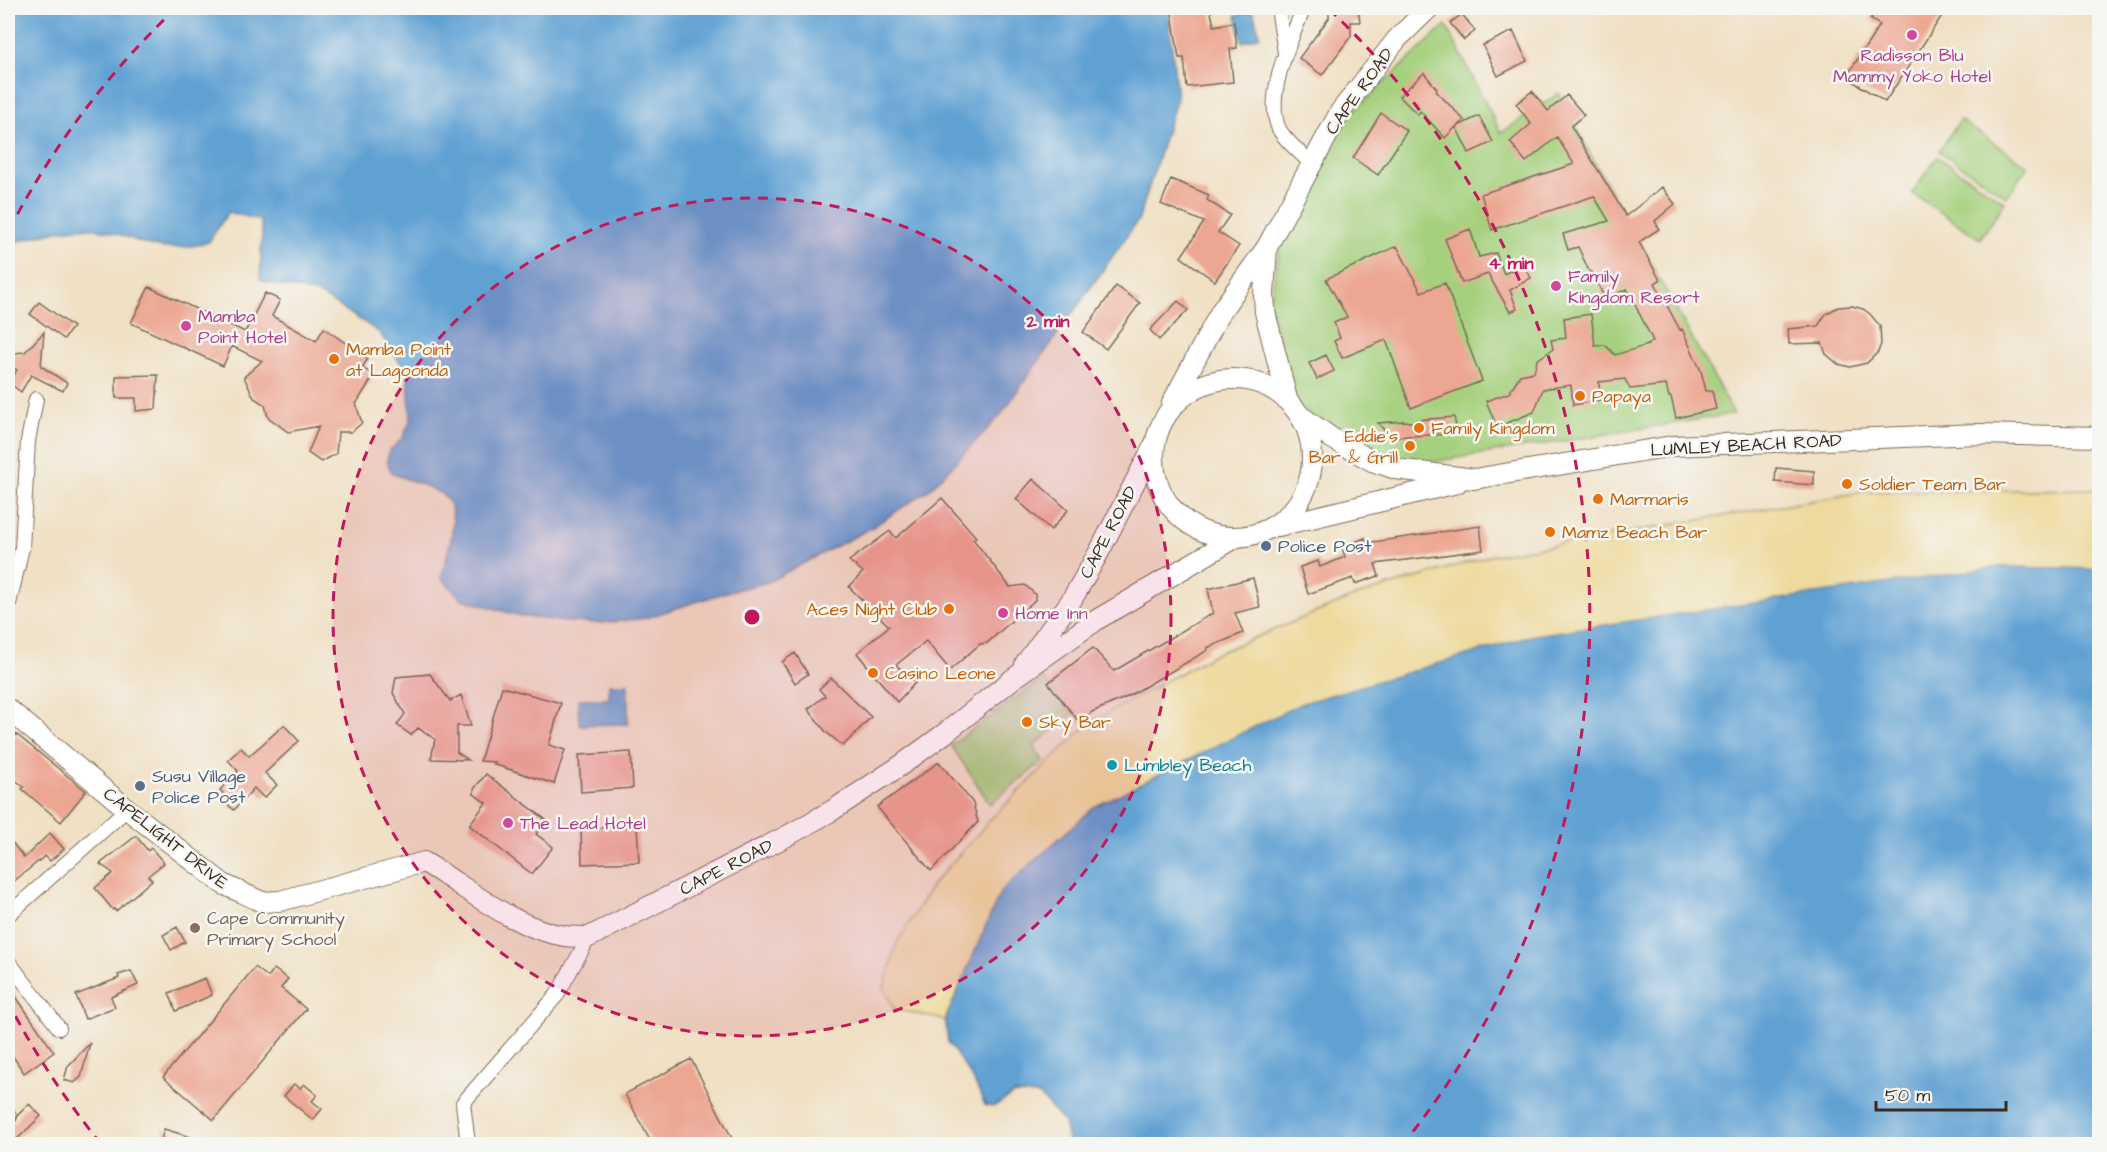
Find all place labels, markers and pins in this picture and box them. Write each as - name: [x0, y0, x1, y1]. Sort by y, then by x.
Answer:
- marker: Radisson Blu Mammy Yoko Hotel: [1905, 28, 1919, 42]
- place label: Radisson Blu Mammy Yoko Hotel: [1833, 43, 1991, 90]
- place label: Family Kingdom Resort: [1568, 264, 1700, 311]
- marker: Family Kingdom Resort: [1549, 279, 1563, 293]
- place label: Mamba Point Hotel: [198, 304, 287, 350]
- marker: Mamba Point Hotel: [179, 319, 193, 333]
- place label: Mamba Point at Lagoonda: [346, 337, 452, 384]
- marker: Mamba Point at Lagoonda: [327, 352, 341, 366]
- place label: Papaya: [1592, 384, 1651, 410]
- marker: Papaya: [1573, 389, 1587, 403]
- place label: Family Kingdom: [1431, 416, 1555, 442]
- marker: Family Kingdom: [1412, 421, 1426, 435]
- place label: Eddie’s Bar & Grill: [1309, 424, 1398, 470]
- marker: Eddie’s Bar & Grill: [1403, 439, 1417, 453]
- place label: Soldier Team Bar: [1859, 472, 2006, 497]
- marker: Soldier Team Bar: [1840, 477, 1854, 491]
- place label: Marmaris: [1610, 487, 1689, 512]
- marker: Marmaris: [1591, 492, 1605, 506]
- place label: Mamz Beach Bar: [1562, 520, 1707, 545]
- marker: Mamz Beach Bar: [1543, 525, 1557, 539]
- place label: Police Post: [1278, 534, 1372, 559]
- marker: Police Post: [1259, 539, 1273, 553]
- place label: Aces Night Club: [807, 597, 937, 623]
- place label: Home Inn: [1015, 601, 1088, 626]
- marker: Aces Night Club: [942, 602, 956, 616]
- marker: Home Inn: [996, 606, 1010, 620]
- centre of rings: [742, 607, 762, 627]
- place label: Casino Leone: [885, 661, 996, 686]
- marker: Casino Leone: [866, 666, 880, 680]
- place label: Sky Bar: [1039, 710, 1111, 736]
- marker: Sky Bar: [1020, 715, 1034, 729]
- place label: Lumbley Beach: [1124, 753, 1251, 779]
- marker: Lumbley Beach: [1105, 758, 1119, 772]
- place label: Susu Village Police Post: [152, 764, 246, 810]
- marker: Susu Village Police Post: [133, 779, 147, 793]
- place label: The Lead Hotel: [520, 811, 646, 836]
- marker: The Lead Hotel: [501, 816, 515, 830]
- place label: Cape Community Primary School: [207, 906, 345, 953]
- marker: Cape Community Primary School: [188, 921, 202, 935]

